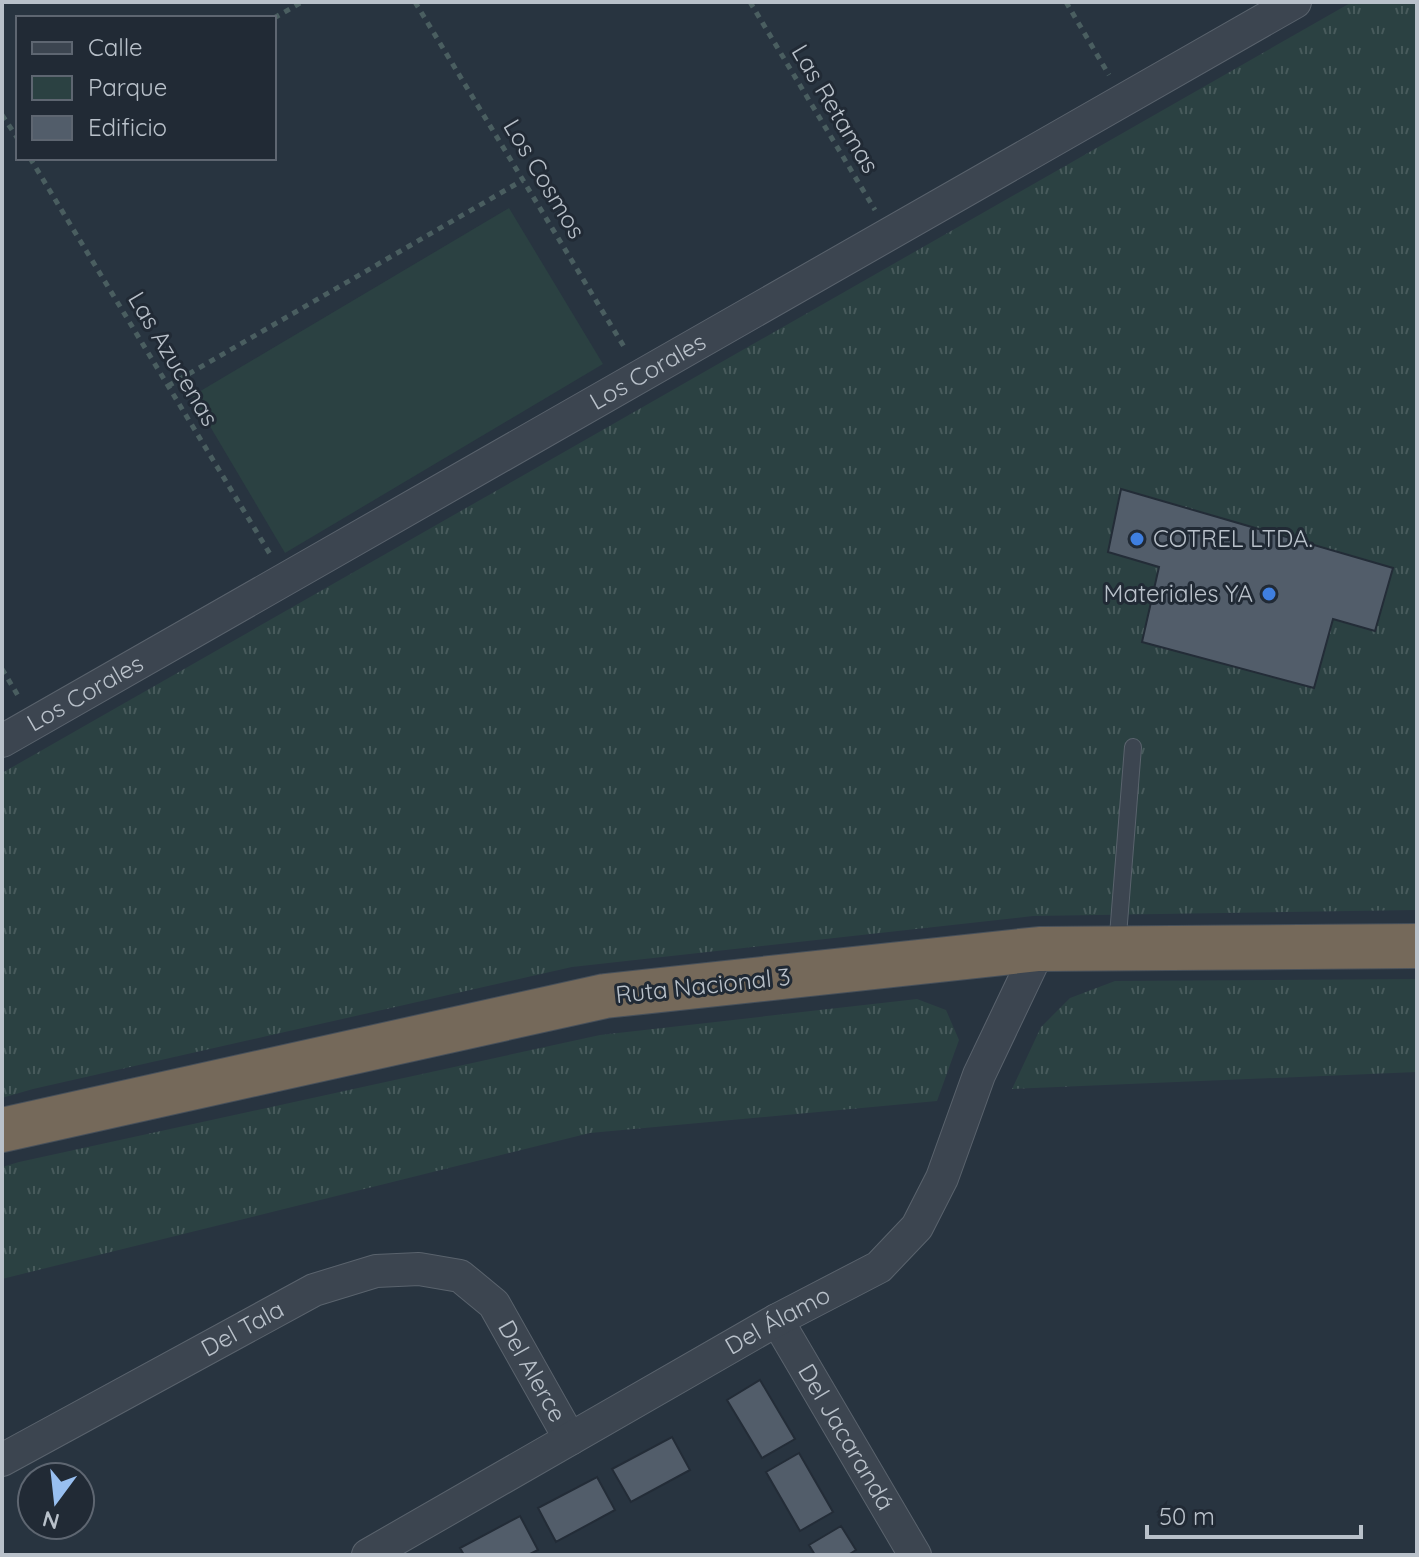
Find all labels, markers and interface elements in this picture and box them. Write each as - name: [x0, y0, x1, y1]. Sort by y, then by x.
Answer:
- legend: [16, 16, 276, 160]
- text: Calle: [88, 32, 143, 62]
- street label: Las Retamas: [786, 39, 886, 178]
- text: Parque: [88, 72, 167, 102]
- text: Edificio: [88, 112, 167, 142]
- street label: Los Cosmos: [497, 113, 592, 244]
- street label: Las Azucenas: [122, 286, 226, 431]
- street label: Los Corales: [584, 326, 711, 416]
- place label: COTREL LTDA.: [1153, 523, 1313, 553]
- marker: COTREL LTDA.: [1128, 530, 1146, 548]
- place label: Materiales YA: [1104, 578, 1253, 608]
- marker: Materiales YA: [1260, 585, 1278, 603]
- street label: Los Corales: [21, 647, 148, 738]
- street label: Ruta Nacional 3: [614, 961, 792, 1009]
- street label: Del Álamo: [719, 1279, 835, 1361]
- street label: Del Tala: [196, 1293, 289, 1363]
- street label: Del Alerce: [492, 1315, 573, 1427]
- street label: Del Jacarandá: [792, 1358, 901, 1515]
- north arrow: [16, 1461, 96, 1541]
- scale bar: [1147, 1489, 1361, 1539]
- text: 50 m: [1159, 1501, 1215, 1531]
- text: N: [39, 1505, 62, 1536]

